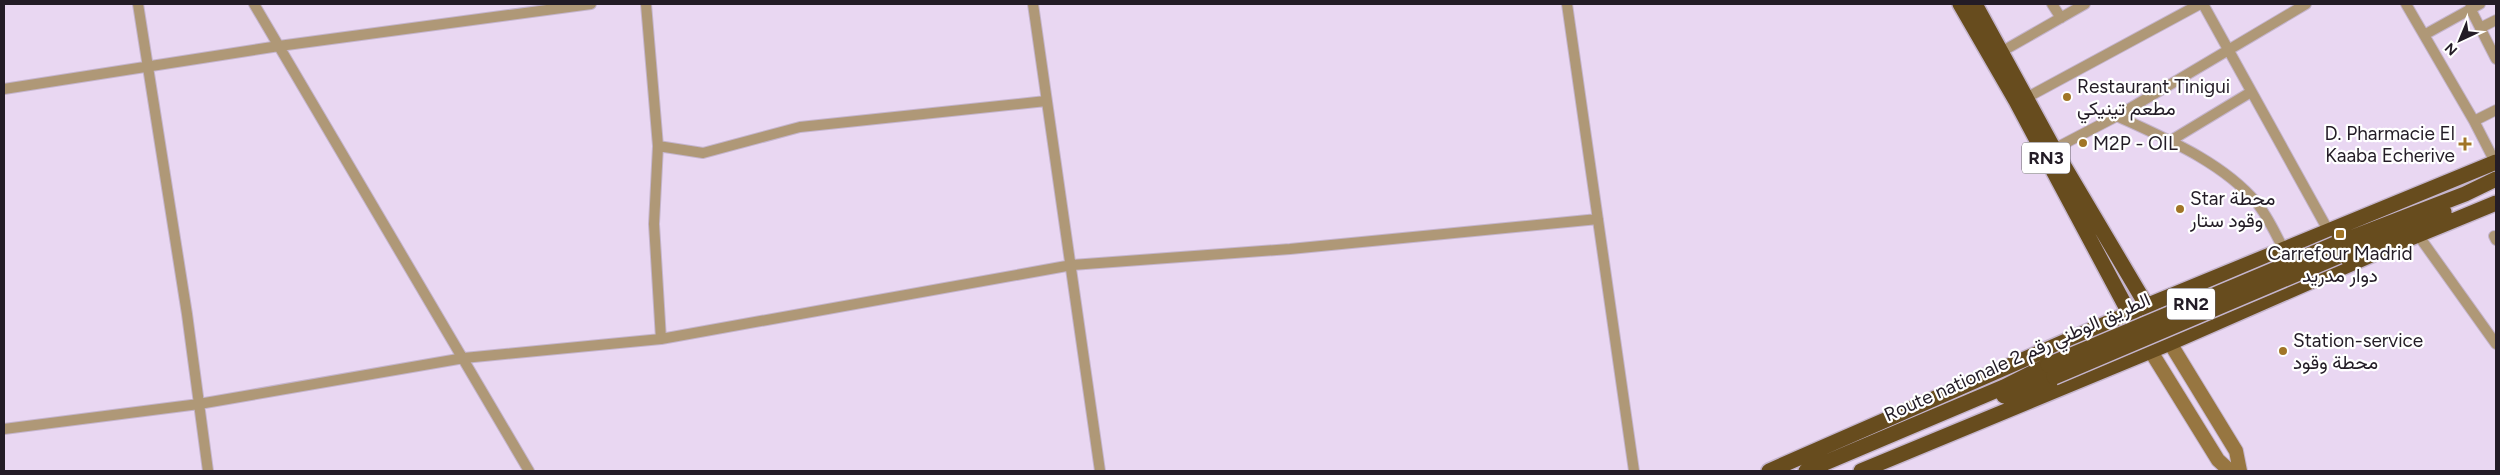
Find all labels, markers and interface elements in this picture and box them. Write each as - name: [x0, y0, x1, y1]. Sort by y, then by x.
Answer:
- north arrow: [2435, 15, 2485, 65]
- text: N: [2442, 39, 2461, 59]
- place label: Restaurant Tinigui مطعم تينيكي: [2077, 75, 2230, 124]
- marker: Restaurant Tinigui مطعم تينيكي: [2061, 91, 2073, 103]
- place label: D. Pharmacie El Kaaba Echerive: [2325, 122, 2455, 167]
- place label: M2P - OIL: [2093, 132, 2178, 155]
- marker: M2P - OIL: [2077, 137, 2089, 149]
- marker: D. Pharmacie El Kaaba Echerive: [2459, 138, 2471, 150]
- road number: RN3: [2022, 142, 2070, 174]
- place label: Star محطة وقود ستار: [2189, 187, 2275, 232]
- marker: Star محطة وقود ستار: [2174, 203, 2186, 215]
- marker: Carrefour Madrid دوار مدريد: [2334, 228, 2346, 240]
- place label: Carrefour Madrid دوار مدريد: [2267, 242, 2413, 287]
- street label: Route nationale الطريق الوطني رقم 2: [1880, 288, 2155, 430]
- road number: RN2: [2167, 288, 2215, 320]
- place label: Station-service محطة وقود: [2293, 329, 2423, 374]
- marker: Station-service محطة وقود: [2277, 345, 2289, 357]

